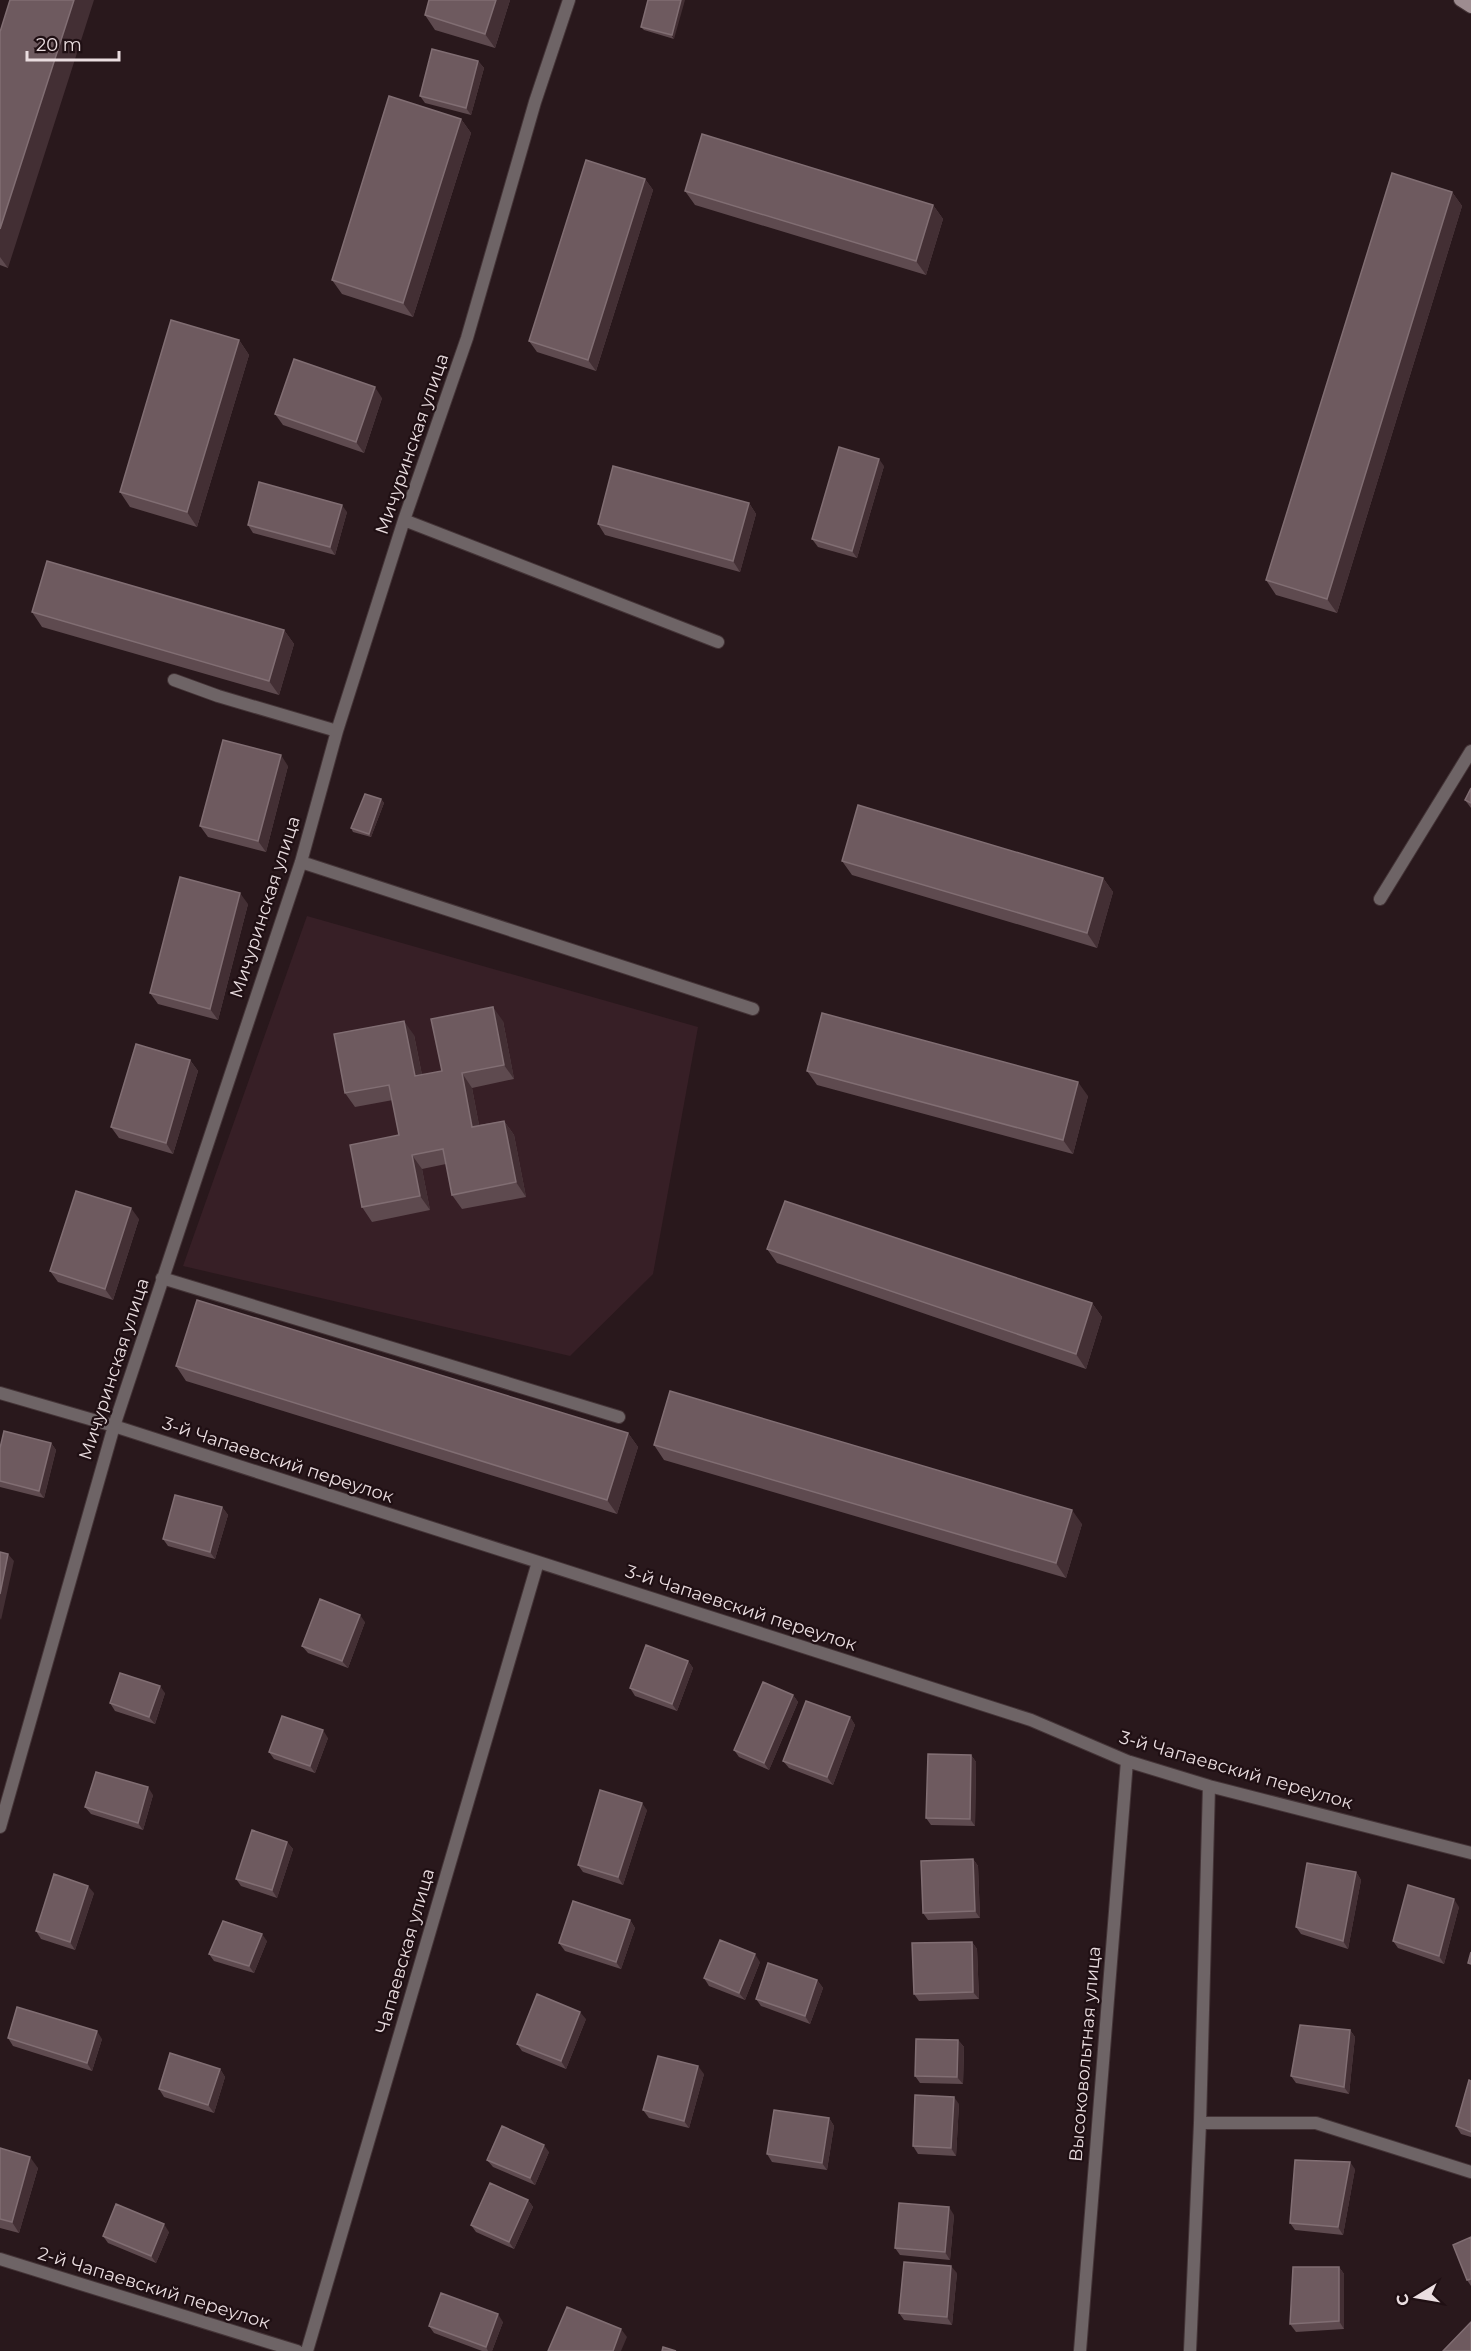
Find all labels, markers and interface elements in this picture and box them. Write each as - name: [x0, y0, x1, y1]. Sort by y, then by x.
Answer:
- scale bar: [27, 24, 118, 62]
- text: 20 m: [36, 34, 82, 56]
- street label: Мичуринская улица: [371, 351, 453, 537]
- street label: Мичуринская улица: [225, 813, 305, 1001]
- street label: Мичуринская улица: [74, 1275, 154, 1463]
- street label: 3-й Чапаевский переулок: [160, 1412, 397, 1508]
- street label: 3-й Чапаевский переулок: [623, 1560, 860, 1656]
- street label: 3-й Чапаевский переулок: [1117, 1726, 1356, 1814]
- street label: Чапаевская улица: [371, 1866, 439, 2036]
- street label: Высоковольтная улица: [1065, 1945, 1105, 2163]
- street label: 2-й Чапаевский переулок: [35, 2242, 273, 2334]
- north arrow: [1387, 2267, 1447, 2327]
- text: С: [1392, 2292, 1413, 2307]

